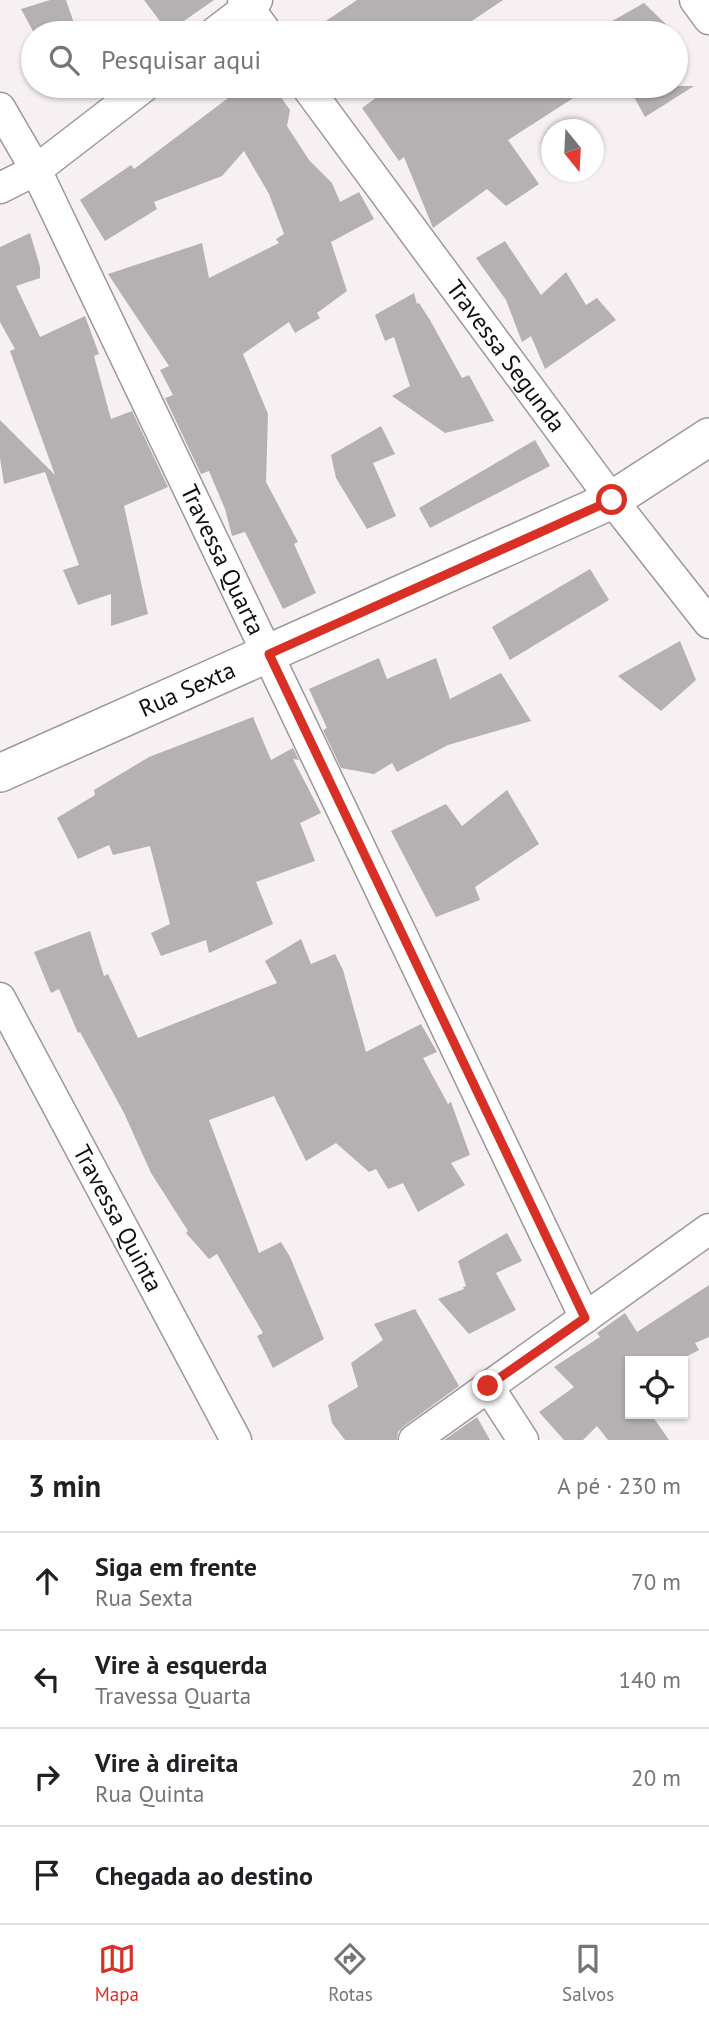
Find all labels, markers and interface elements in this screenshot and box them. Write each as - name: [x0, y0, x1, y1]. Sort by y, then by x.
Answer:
- search box: [21, 21, 688, 98]
- icon: search: [45, 41, 83, 79]
- text: Pesquisar aqui: [101, 43, 261, 76]
- north arrow: [541, 119, 604, 182]
- street label: Travessa Segunda: [440, 274, 573, 438]
- street label: Travessa Quarta: [174, 480, 272, 640]
- route start: [596, 484, 627, 515]
- street label: Rua Sexta: [134, 654, 240, 724]
- street label: Travessa Quinta: [66, 1140, 170, 1297]
- map controls: [625, 1356, 688, 1419]
- button: locate: [625, 1356, 688, 1419]
- route end: [472, 1370, 503, 1401]
- text: 3 min: [28, 1466, 101, 1505]
- text: A pé · 230 m: [557, 1471, 681, 1500]
- text: Siga em frente: [95, 1550, 257, 1583]
- icon: ahead: [28, 1562, 66, 1600]
- text: 70 m: [631, 1567, 681, 1596]
- text: Rua Sexta: [95, 1583, 193, 1612]
- text: Vire à esquerda: [95, 1648, 267, 1681]
- icon: left: [28, 1660, 66, 1698]
- text: 140 m: [619, 1665, 681, 1694]
- text: Travessa Quarta: [95, 1681, 251, 1710]
- text: Vire à direita: [95, 1746, 238, 1779]
- icon: right: [28, 1758, 66, 1796]
- text: 20 m: [631, 1763, 681, 1792]
- text: Rua Quinta: [95, 1779, 204, 1808]
- icon: arrive: [28, 1856, 66, 1894]
- text: Chegada ao destino: [95, 1859, 313, 1892]
- tab: Mapa: [95, 1940, 139, 2006]
- tab: Rotas: [328, 1940, 373, 2006]
- tab: Salvos: [562, 1940, 614, 2006]

